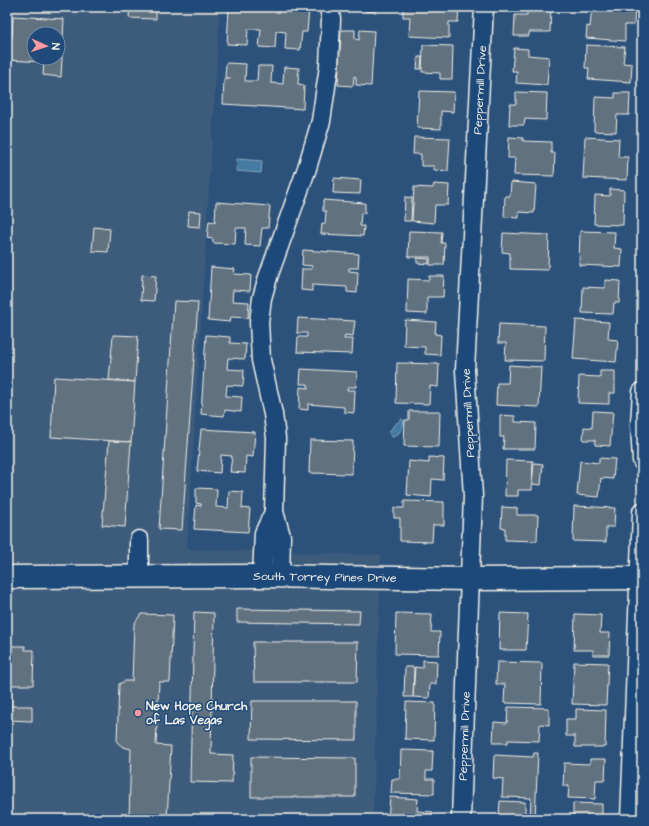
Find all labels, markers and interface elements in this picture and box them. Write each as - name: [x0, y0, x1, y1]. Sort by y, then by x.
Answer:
- north arrow: [26, 26, 66, 66]
- text: N: [48, 43, 63, 50]
- street label: Peppermill Drive: [469, 44, 491, 135]
- street label: Peppermill Drive: [458, 367, 479, 458]
- street label: South Torrey Pines Drive: [253, 568, 397, 587]
- street label: Peppermill Drive: [454, 691, 475, 781]
- place label: New Hope Church of Las Vegas: [146, 698, 248, 731]
- marker: New Hope Church of Las Vegas: [133, 708, 143, 718]

